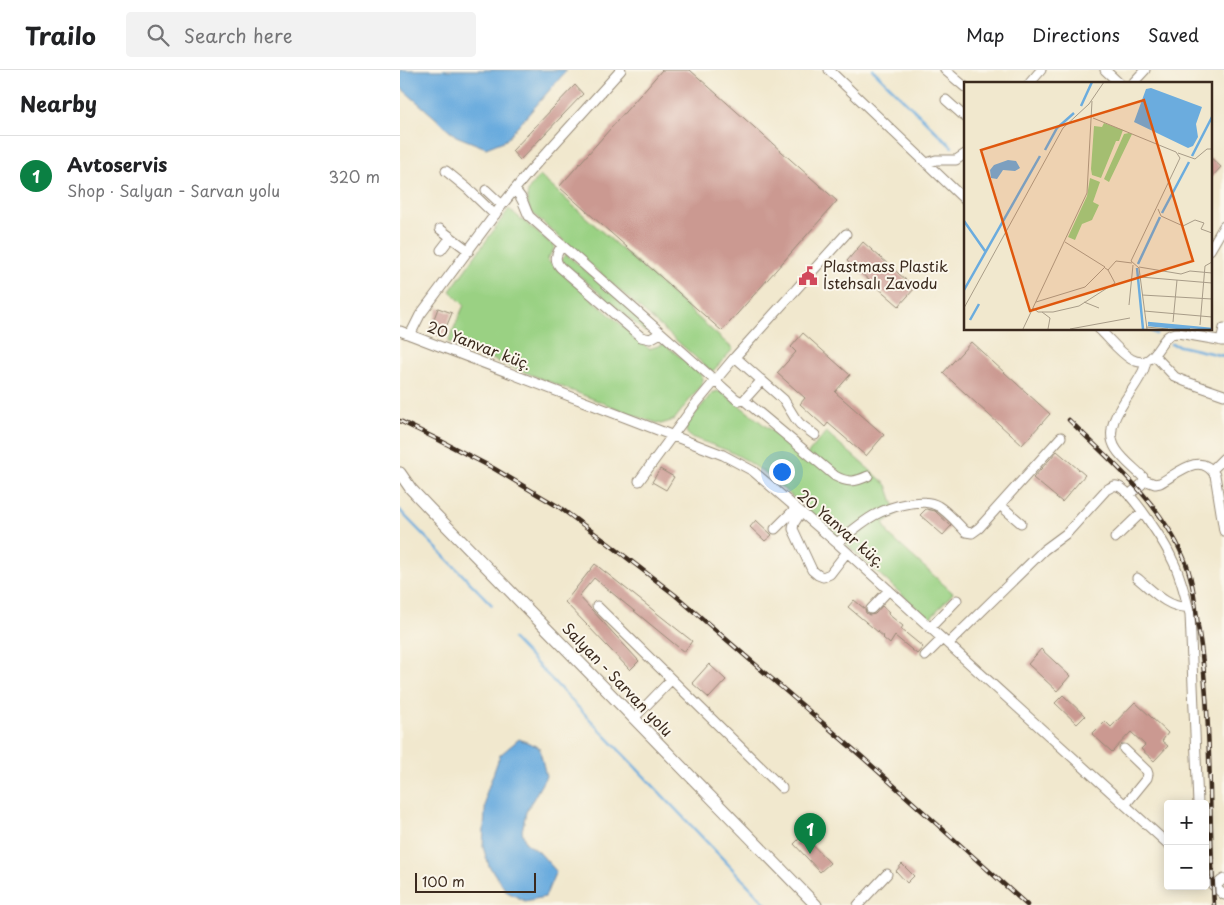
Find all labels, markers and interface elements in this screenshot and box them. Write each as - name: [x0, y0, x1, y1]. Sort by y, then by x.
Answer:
- search box: [126, 12, 476, 57]
- text: Trailo: [25, 17, 96, 53]
- icon: search: [144, 21, 172, 49]
- text: Search here: [184, 21, 292, 49]
- text: Map: [966, 21, 1004, 48]
- text: Directions: [1032, 21, 1120, 48]
- text: Saved: [1148, 21, 1199, 48]
- inset map: [964, 82, 1212, 330]
- text: Nearby: [20, 87, 97, 119]
- text: Avtoservis: [67, 150, 167, 178]
- text: 1: [32, 164, 40, 188]
- text: 320 m: [329, 164, 380, 188]
- text: Shop · Salyan - Sarvan yolu: [67, 178, 280, 202]
- place label: Plastmass Plastik İstehsalı Zavodu: [823, 254, 948, 294]
- public building icon: Plastmass Plastik İstehsalı Zavodu: [797, 265, 819, 287]
- street label: 20 Yanvar küç.: [424, 314, 535, 375]
- your location: [769, 459, 795, 485]
- street label: 20 Yanvar küç.: [793, 483, 891, 573]
- street label: Salyan - Sarvan yolu: [557, 617, 679, 741]
- map controls: [1164, 800, 1209, 890]
- button: +: [1164, 800, 1209, 845]
- pin: 1: [794, 813, 826, 854]
- button: −: [1164, 845, 1209, 890]
- scale bar: [415, 870, 536, 893]
- text: 100 m: [422, 871, 465, 892]

